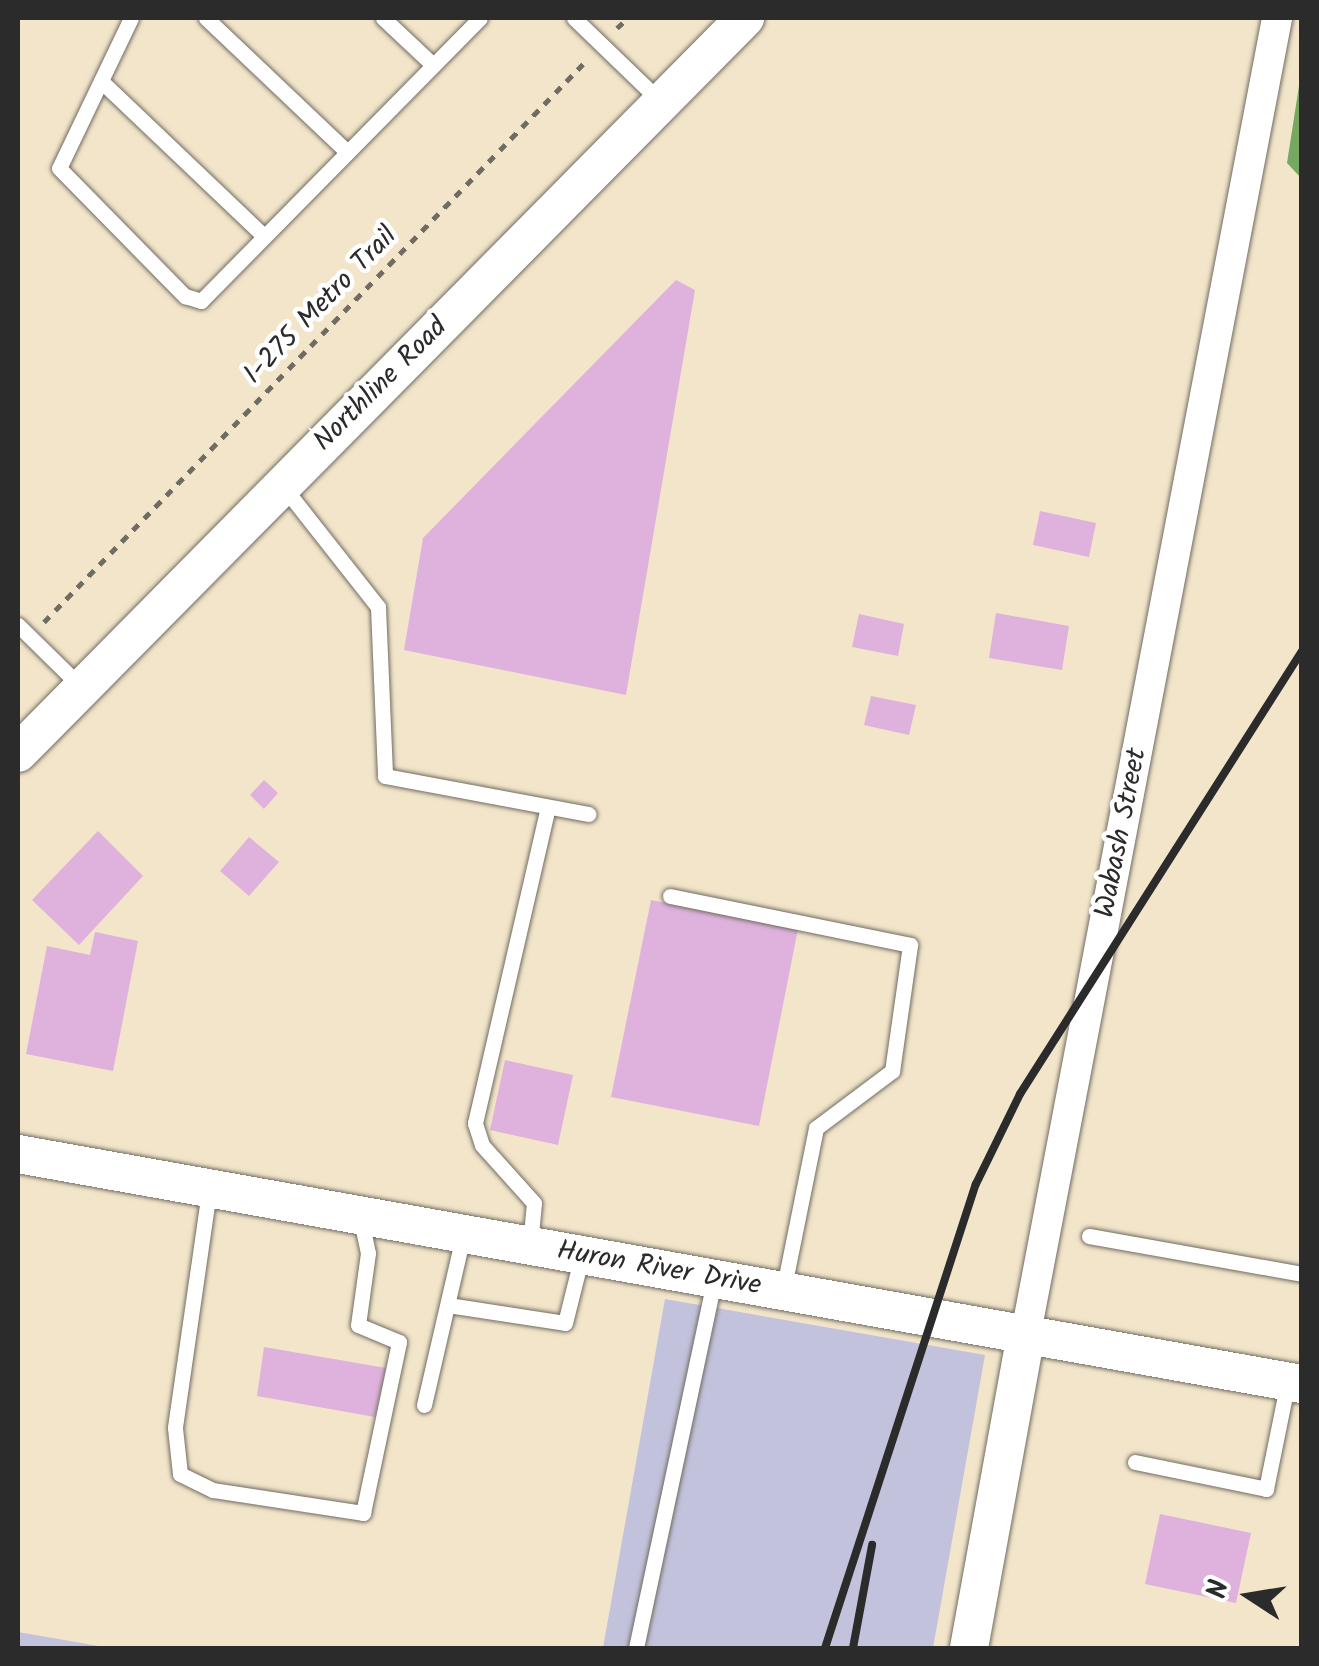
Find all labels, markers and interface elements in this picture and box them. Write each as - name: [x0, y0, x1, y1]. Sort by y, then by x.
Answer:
- street label: I-275 Metro Trail: [237, 220, 405, 392]
- street label: Northline Road: [307, 311, 455, 459]
- street label: Wabash Street: [1089, 745, 1155, 921]
- street label: Huron River Drive: [554, 1235, 764, 1303]
- north arrow: [1199, 1546, 1299, 1646]
- text: N: [1195, 1576, 1243, 1603]

